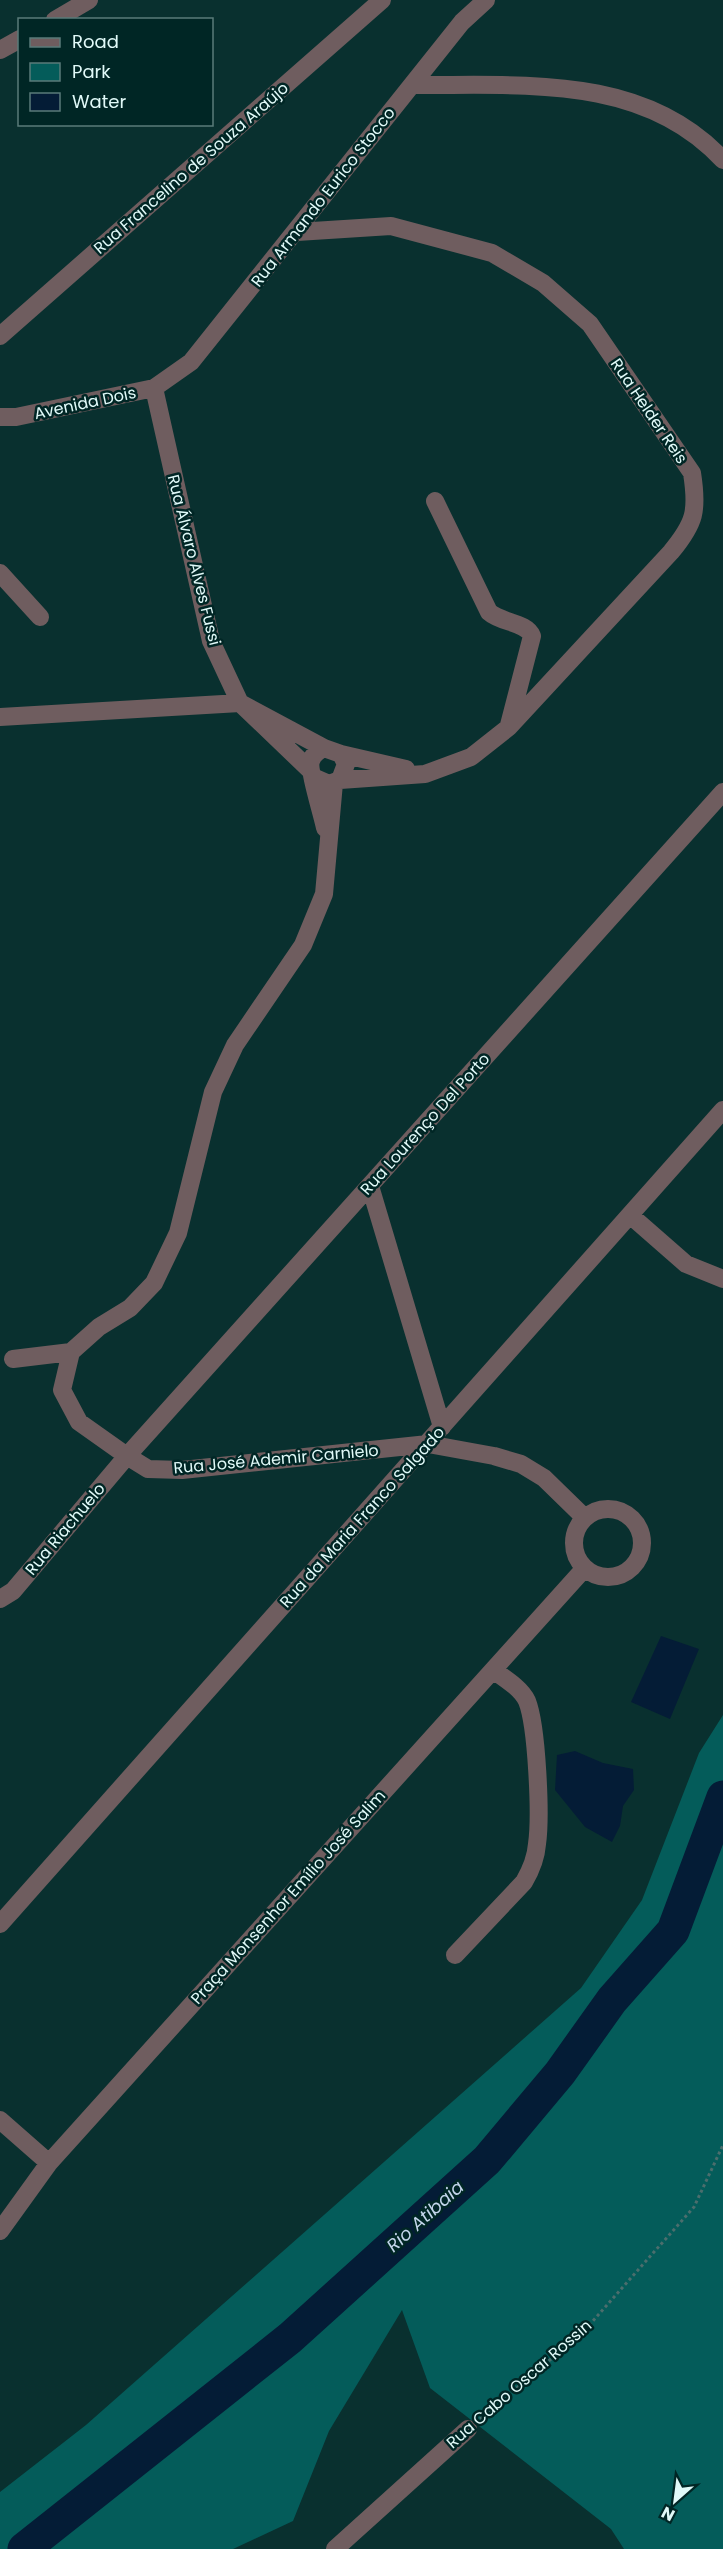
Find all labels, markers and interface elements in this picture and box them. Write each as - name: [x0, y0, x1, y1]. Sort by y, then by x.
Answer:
- legend: [18, 18, 213, 126]
- text: Road: [72, 29, 119, 54]
- text: Park: [72, 59, 111, 84]
- street label: Rua Francelino de Souza Araújo: [88, 77, 294, 259]
- text: Water: [72, 89, 126, 114]
- street label: Rua Armando Eurico Stocco: [245, 102, 401, 292]
- street label: Rua Helder Reis: [605, 354, 693, 468]
- street label: Avenida Dois: [32, 381, 138, 425]
- street label: Rua Álvaro Alves Fussi: [162, 472, 226, 648]
- street label: Rua Lourenço Del Porto: [355, 1048, 495, 1200]
- street label: Rua da Maria Franco Salgado: [274, 1421, 450, 1613]
- street label: Rua José Ademir Carnielo: [172, 1439, 380, 1479]
- street label: Rua Riachuelo: [20, 1478, 110, 1580]
- street label: Praça Monsenhor Emílio José Salim: [185, 1785, 391, 2009]
- water label: Rio Atibaia: [381, 2174, 469, 2258]
- street label: Rua Cabo Oscar Rossin: [441, 2314, 597, 2454]
- north arrow: [645, 2471, 705, 2531]
- text: N: [657, 2501, 679, 2527]

